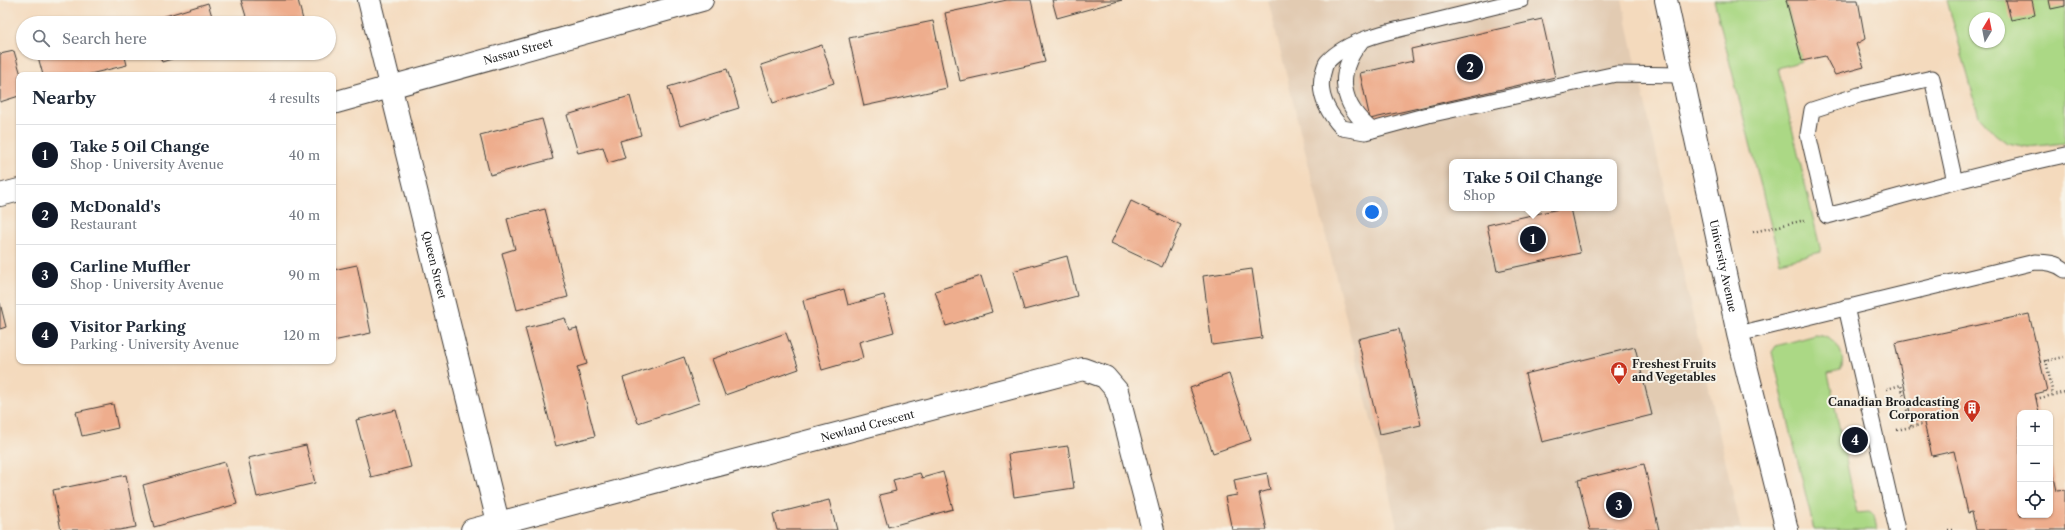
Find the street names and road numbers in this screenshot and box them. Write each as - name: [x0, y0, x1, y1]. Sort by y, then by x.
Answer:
- street label: Nassau Street: [482, 35, 554, 68]
- street label: University Avenue: [1707, 218, 1740, 313]
- street label: Queen Street: [419, 230, 450, 300]
- street label: Newland Crescent: [819, 407, 916, 445]

